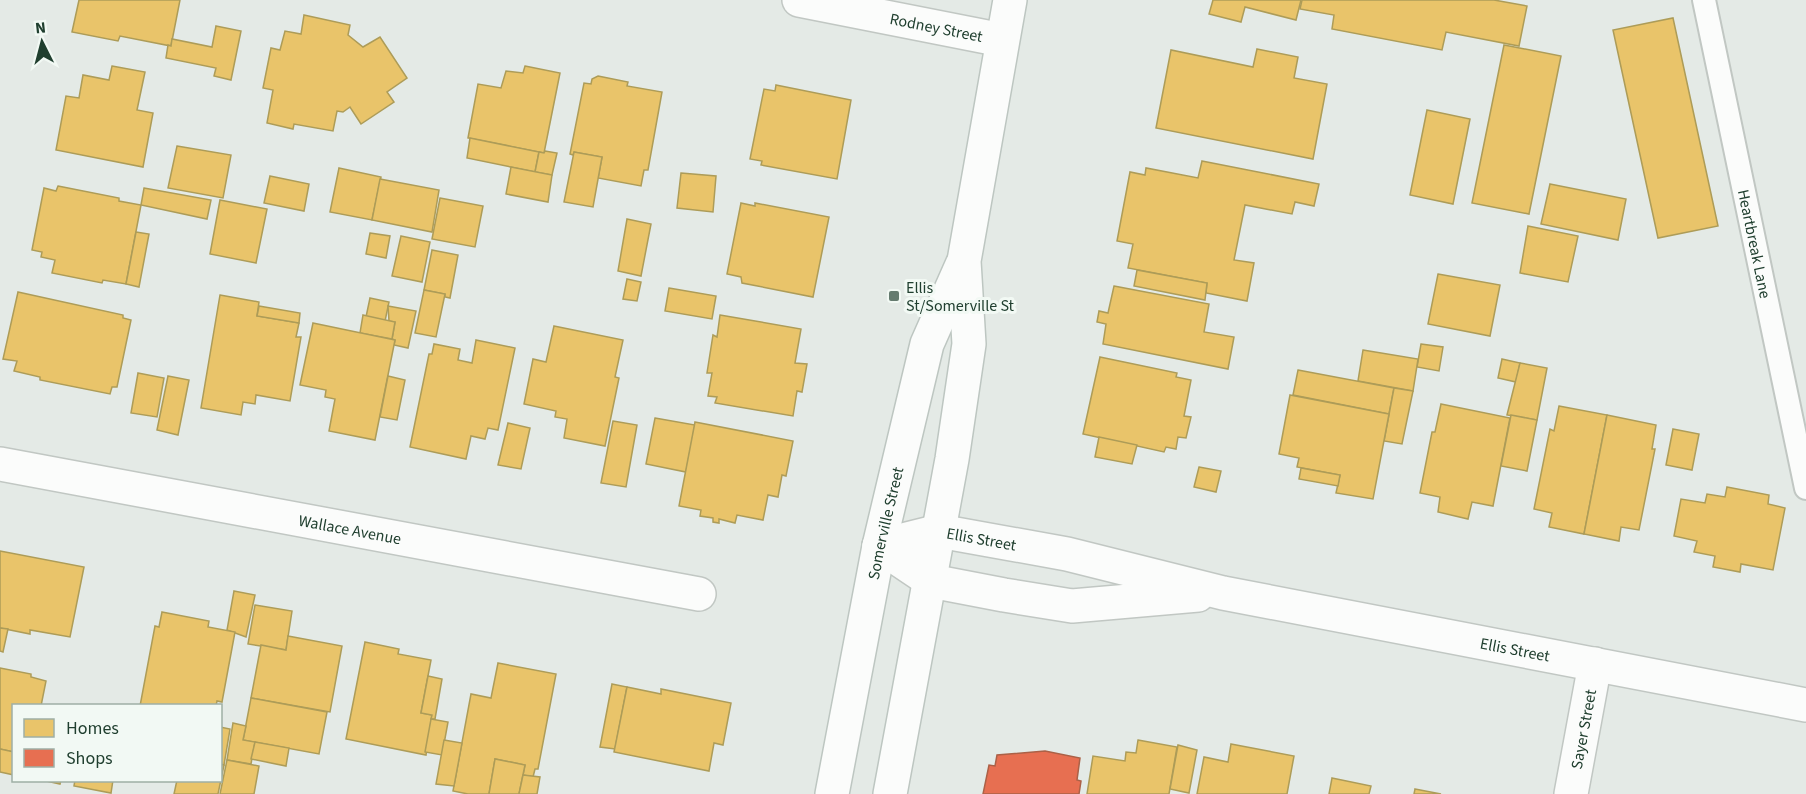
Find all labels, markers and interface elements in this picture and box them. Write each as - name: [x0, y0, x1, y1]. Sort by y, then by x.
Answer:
- street label: Rodney Street: [888, 8, 985, 48]
- north arrow: [12, 12, 72, 72]
- text: N: [34, 17, 47, 40]
- street label: Heartbreak Lane: [1732, 187, 1776, 301]
- place label: Ellis St/Somerville St: [906, 277, 1015, 317]
- marker: Ellis St/Somerville St: [887, 289, 901, 303]
- street label: Somerville Street: [863, 464, 910, 582]
- street label: Wallace Avenue: [297, 510, 403, 550]
- street label: Ellis Street: [945, 523, 1019, 557]
- street label: Ellis Street: [1478, 633, 1552, 668]
- street label: Sayer Street: [1566, 687, 1602, 771]
- legend: [12, 704, 222, 782]
- text: Homes: [66, 716, 119, 741]
- text: Shops: [66, 746, 113, 771]

